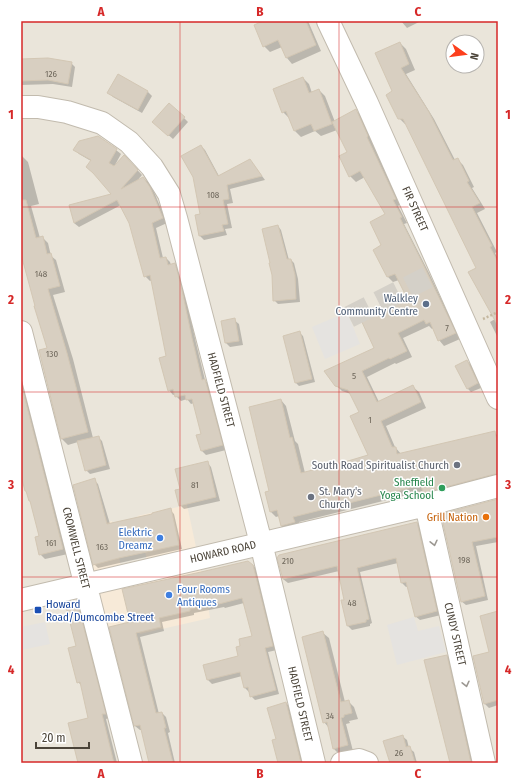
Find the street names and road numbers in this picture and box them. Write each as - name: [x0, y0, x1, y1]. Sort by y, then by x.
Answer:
- street label: FIR STREET: [399, 184, 431, 234]
- street label: HADFIELD STREET: [205, 351, 238, 430]
- street label: CROMWELL STREET: [60, 506, 93, 591]
- street label: HOWARD ROAD: [189, 538, 257, 566]
- street label: CUNDY STREET: [441, 601, 469, 668]
- street label: HADFIELD STREET: [285, 665, 315, 744]

